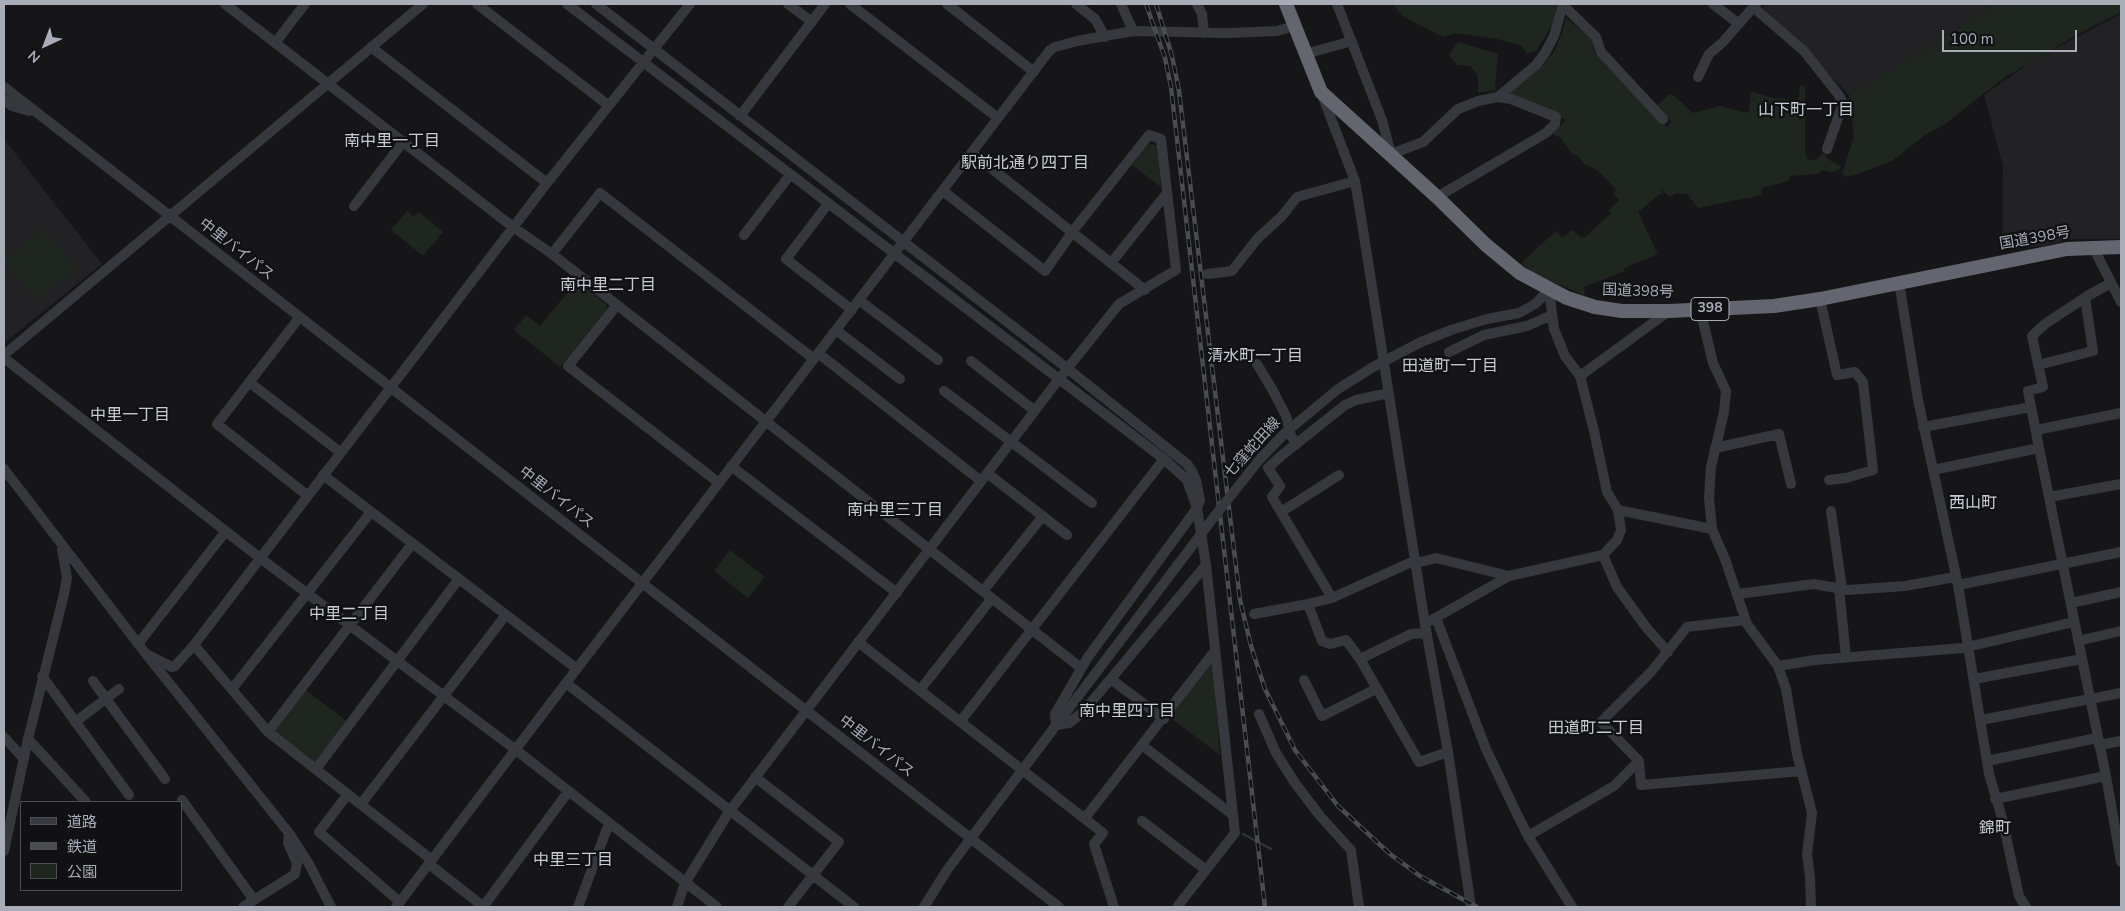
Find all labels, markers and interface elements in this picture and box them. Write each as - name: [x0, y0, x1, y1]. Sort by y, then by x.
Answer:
- north arrow: [20, 20, 70, 70]
- scale bar: [1945, 20, 2080, 52]
- text: 100 m: [1950, 29, 1994, 49]
- text: N: [24, 46, 45, 67]
- district label: 山下町一丁目: [1758, 101, 1854, 121]
- district label: 南中里一丁目: [344, 132, 440, 152]
- district label: 駅前北通り四丁目: [961, 154, 1089, 174]
- street label: 中里バイパス: [195, 215, 277, 285]
- street label: 国道398号: [1998, 224, 2072, 254]
- district label: 南中里二丁目: [560, 276, 656, 296]
- street label: 国道398号: [1602, 282, 1674, 302]
- road number: 398: [1691, 298, 1729, 320]
- district label: 清水町一丁目: [1207, 347, 1303, 367]
- district label: 田道町一丁目: [1402, 357, 1498, 377]
- district label: 中里一丁目: [90, 406, 170, 426]
- street label: 七窪蛇田線: [1221, 414, 1285, 482]
- street label: 中里バイパス: [515, 463, 597, 533]
- district label: 西山町: [1949, 494, 1997, 514]
- district label: 南中里三丁目: [847, 501, 943, 521]
- district label: 中里二丁目: [309, 605, 389, 625]
- district label: 南中里四丁目: [1079, 702, 1175, 722]
- street label: 中里バイパス: [835, 712, 917, 782]
- district label: 田道町二丁目: [1548, 719, 1644, 739]
- legend: [20, 801, 182, 891]
- text: 道路: [67, 812, 97, 832]
- district label: 錦町: [1979, 819, 2011, 839]
- text: 鉄道: [67, 837, 97, 857]
- district label: 中里三丁目: [533, 851, 613, 871]
- text: 公園: [67, 862, 97, 882]

